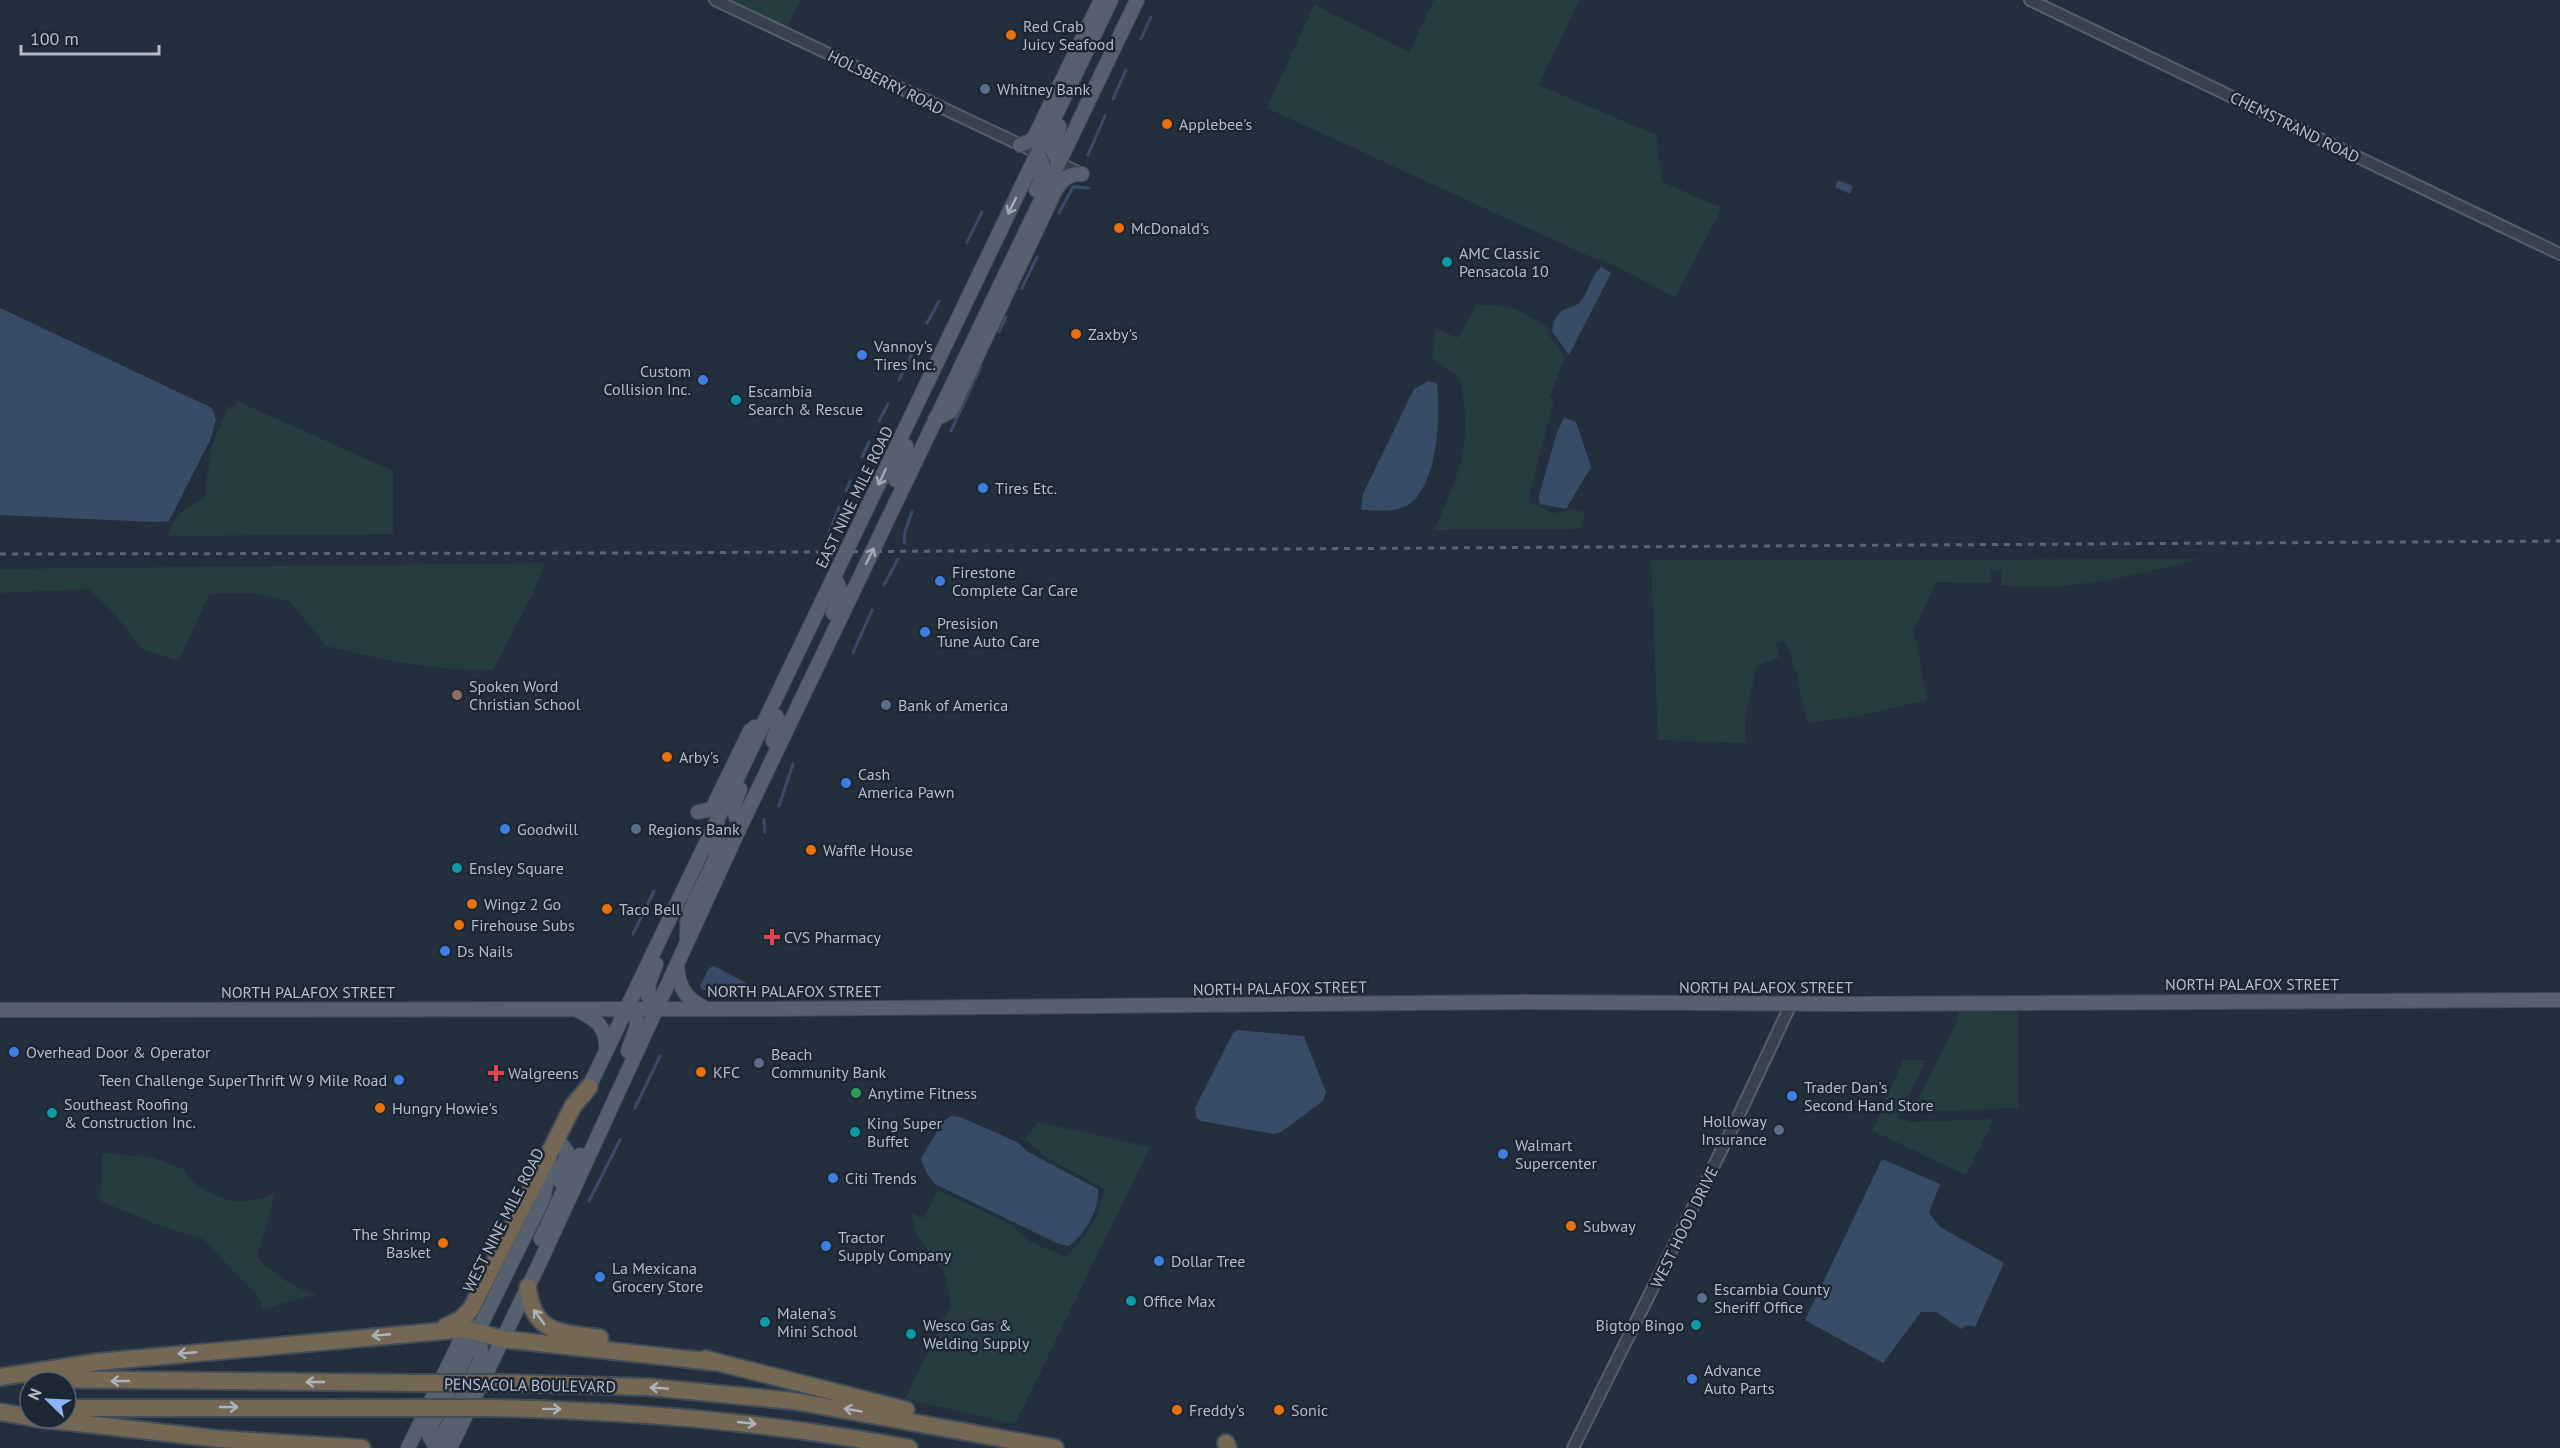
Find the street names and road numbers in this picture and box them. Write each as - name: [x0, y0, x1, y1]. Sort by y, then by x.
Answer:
- street label: HOLSBERRY ROAD: [825, 45, 947, 119]
- street label: CHEMSTRAND ROAD: [2227, 87, 2363, 167]
- street label: EAST NINE MILE ROAD: [811, 423, 897, 571]
- street label: NORTH PALAFOX STREET: [2165, 974, 2339, 994]
- street label: NORTH PALAFOX STREET: [1193, 976, 1367, 1000]
- street label: NORTH PALAFOX STREET: [1679, 977, 1853, 997]
- street label: NORTH PALAFOX STREET: [707, 981, 881, 1001]
- street label: NORTH PALAFOX STREET: [221, 982, 395, 1002]
- street label: WEST NINE MILE ROAD: [458, 1144, 548, 1296]
- street label: WEST HOOD DRIVE: [1646, 1163, 1722, 1291]
- street label: PENSACOLA BOULEVARD: [444, 1374, 616, 1396]

